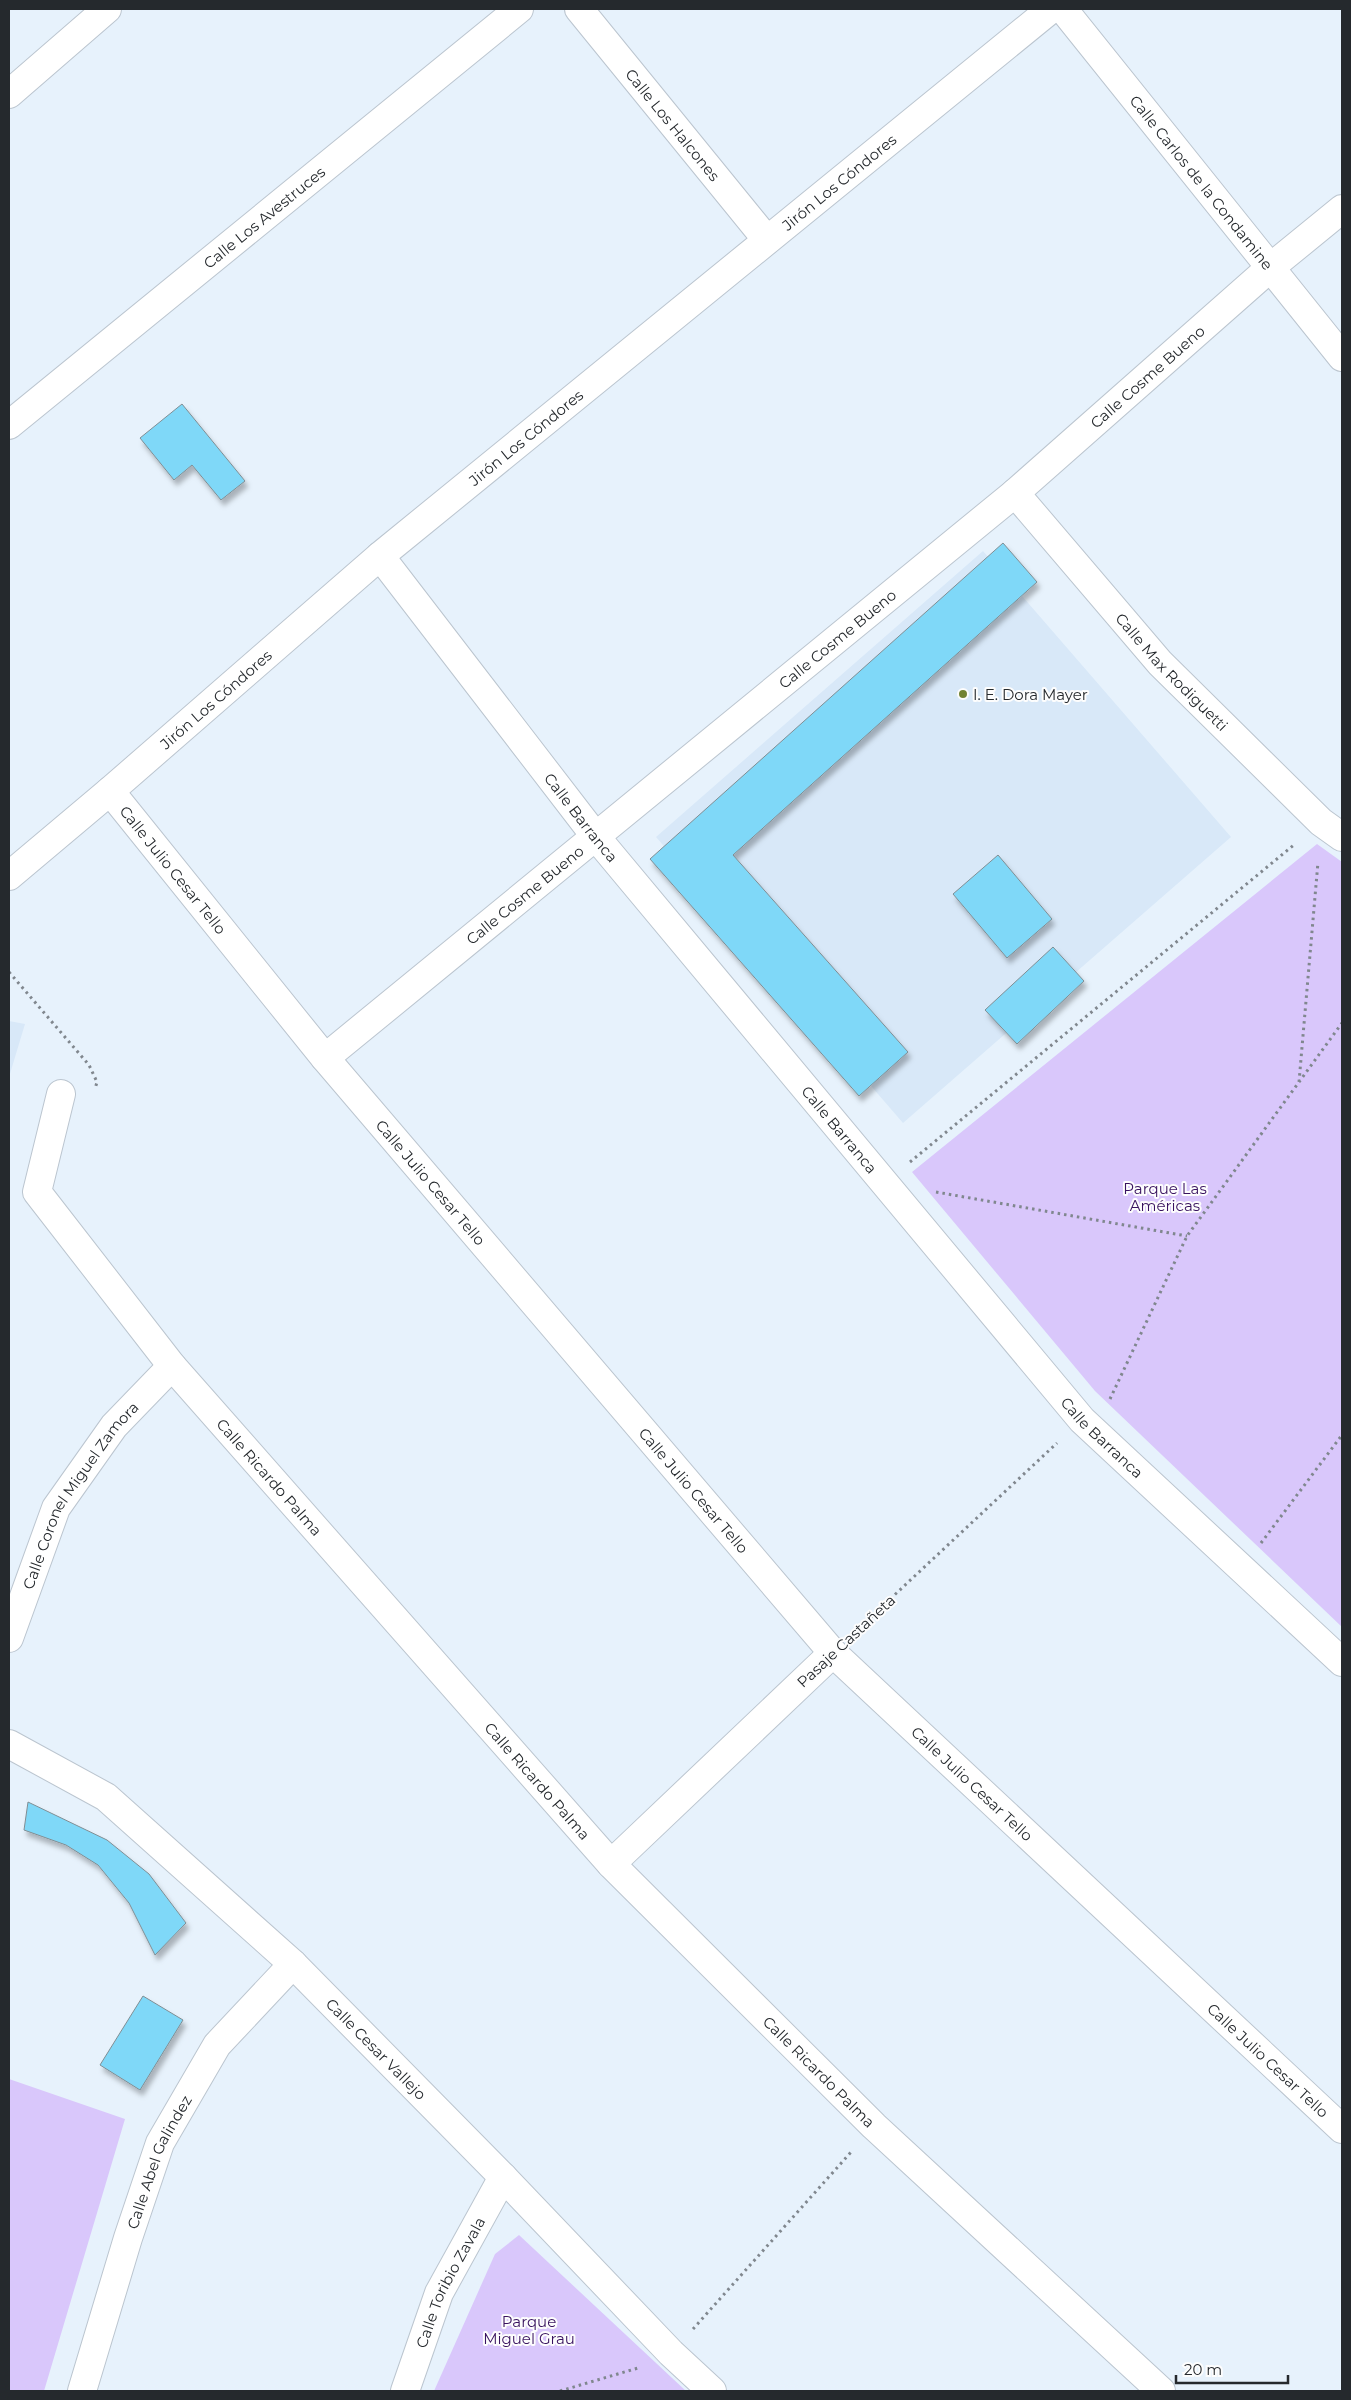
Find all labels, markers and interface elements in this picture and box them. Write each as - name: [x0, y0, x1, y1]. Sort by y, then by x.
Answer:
- street label: Calle Los Halcones: [622, 65, 724, 185]
- street label: Calle Carlos de la Condamine: [1126, 91, 1278, 273]
- street label: Jirón Los Cóndores: [777, 130, 900, 235]
- street label: Calle Los Avestruces: [199, 162, 329, 272]
- street label: Calle Cosme Bueno: [1086, 321, 1208, 432]
- street label: Jirón Los Cóndores: [464, 385, 587, 490]
- street label: Calle Cosme Bueno: [775, 585, 900, 692]
- street label: Calle Max Rodiguetti: [1112, 609, 1232, 735]
- street label: Jirón Los Cóndores: [155, 645, 275, 754]
- place label: I. E. Dora Mayer: [973, 685, 1088, 704]
- marker: I. E. Dora Mayer: [957, 688, 969, 700]
- street label: Calle Barranca: [541, 769, 622, 866]
- street label: Calle Julio Cesar Tello: [116, 802, 231, 938]
- street label: Calle Cosme Bueno: [462, 841, 587, 948]
- street label: Calle Barranca: [798, 1082, 882, 1177]
- street label: Calle Julio Cesar Tello: [372, 1115, 490, 1249]
- park label: Parque Las Américas: [1123, 1179, 1207, 1215]
- street label: Calle Barranca: [1057, 1393, 1148, 1482]
- street label: Calle Coronel Miguel Zamora: [18, 1397, 142, 1592]
- street label: Calle Ricardo Palma: [213, 1414, 327, 1540]
- street label: Calle Julio Cesar Tello: [635, 1423, 753, 1557]
- street label: Pasaje Castañeta: [793, 1590, 899, 1692]
- street label: Calle Ricardo Palma: [481, 1718, 594, 1843]
- street label: Calle Julio Cesar Tello: [908, 1722, 1037, 1845]
- street label: Calle Cesar Vallejo: [322, 1994, 431, 2103]
- street label: Calle Julio Cesar Tello: [1203, 1999, 1333, 2121]
- street label: Calle Ricardo Palma: [759, 2012, 879, 2131]
- street label: Calle Abel Galindez: [122, 2091, 196, 2231]
- street label: Calle Toribio Zavala: [411, 2213, 489, 2350]
- park label: Parque Miguel Grau: [483, 2312, 575, 2348]
- scale bar: [1176, 2352, 1288, 2384]
- text: 20 m: [1184, 2360, 1222, 2379]

